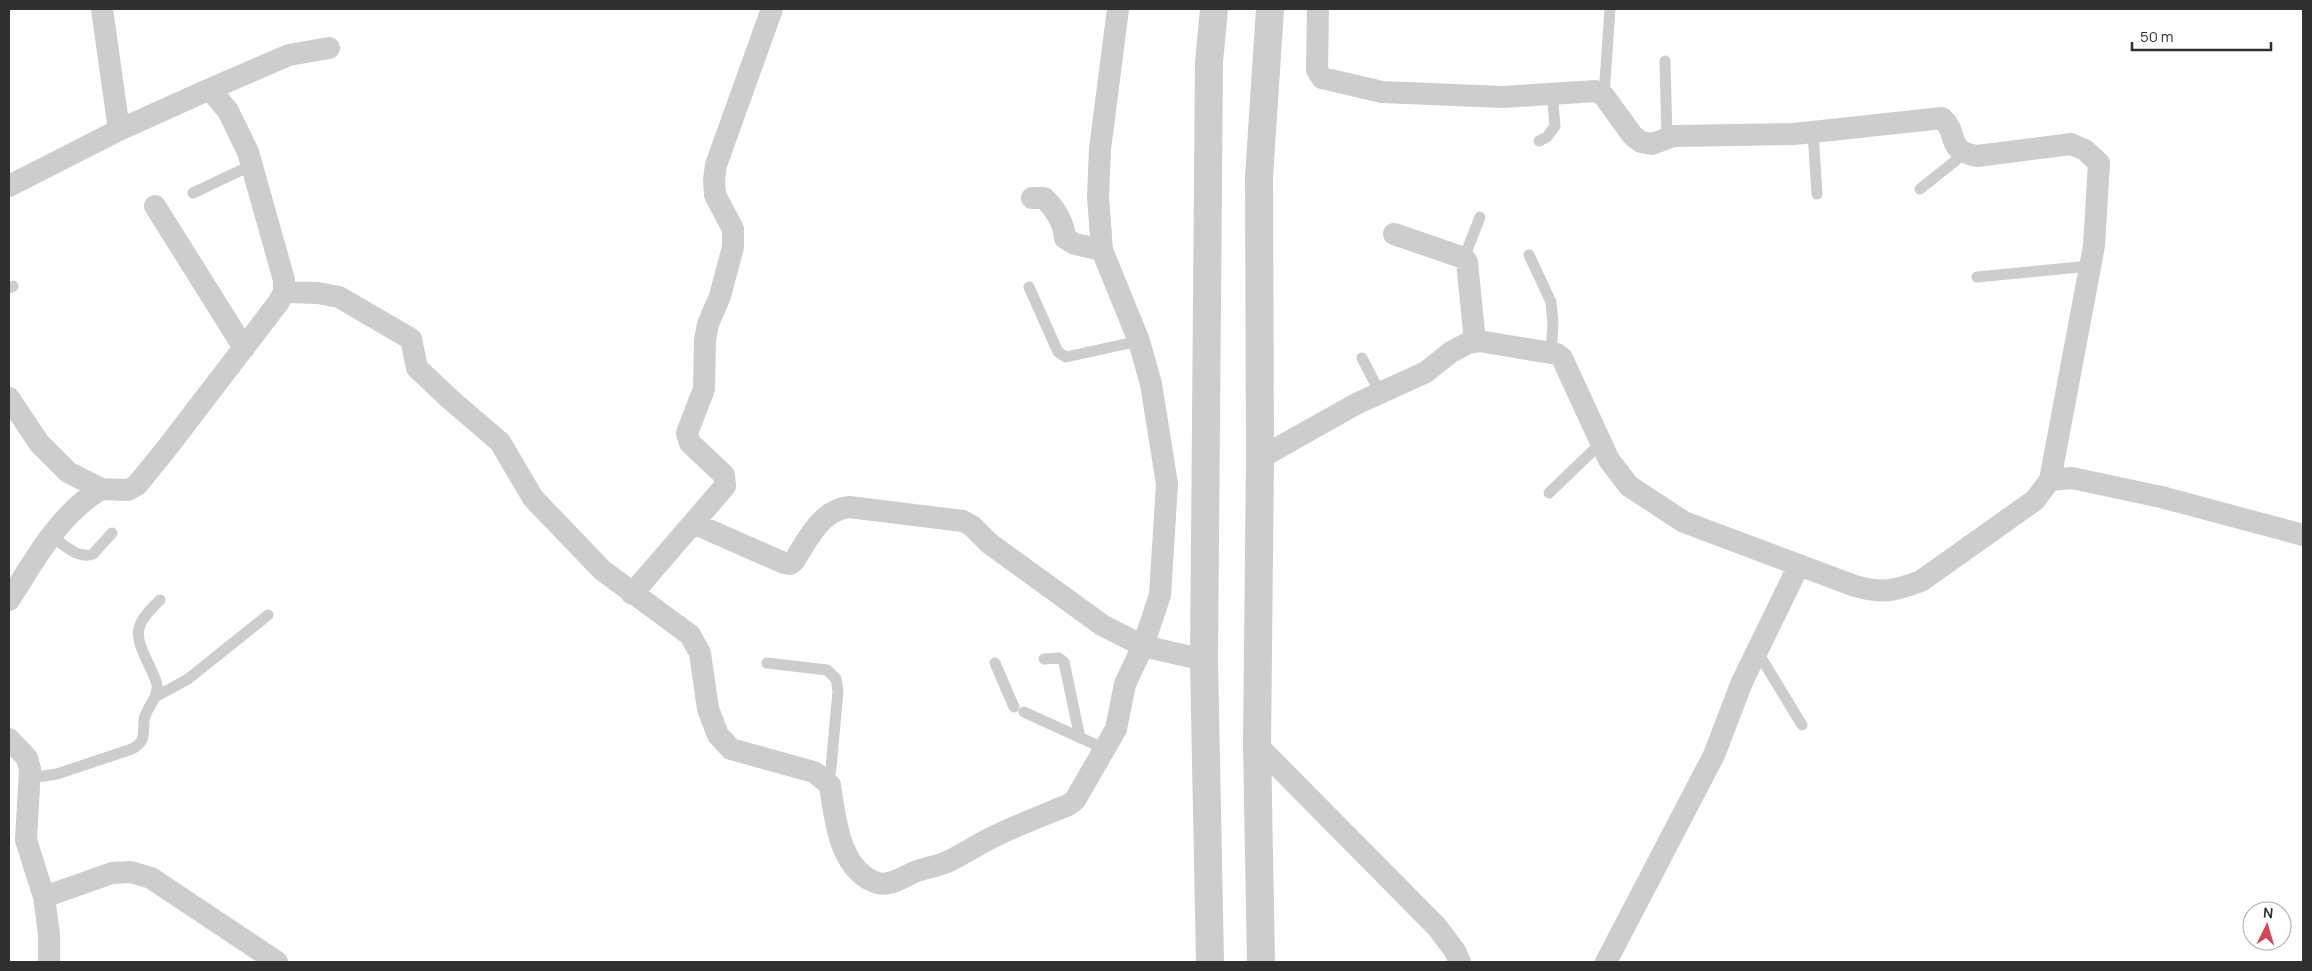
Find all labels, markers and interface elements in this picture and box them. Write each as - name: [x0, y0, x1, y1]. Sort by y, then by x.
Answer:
- scale bar: [2132, 20, 2271, 52]
- text: 50 m: [2140, 26, 2174, 47]
- north arrow: [2242, 901, 2292, 951]
- text: N: [2262, 903, 2274, 922]

